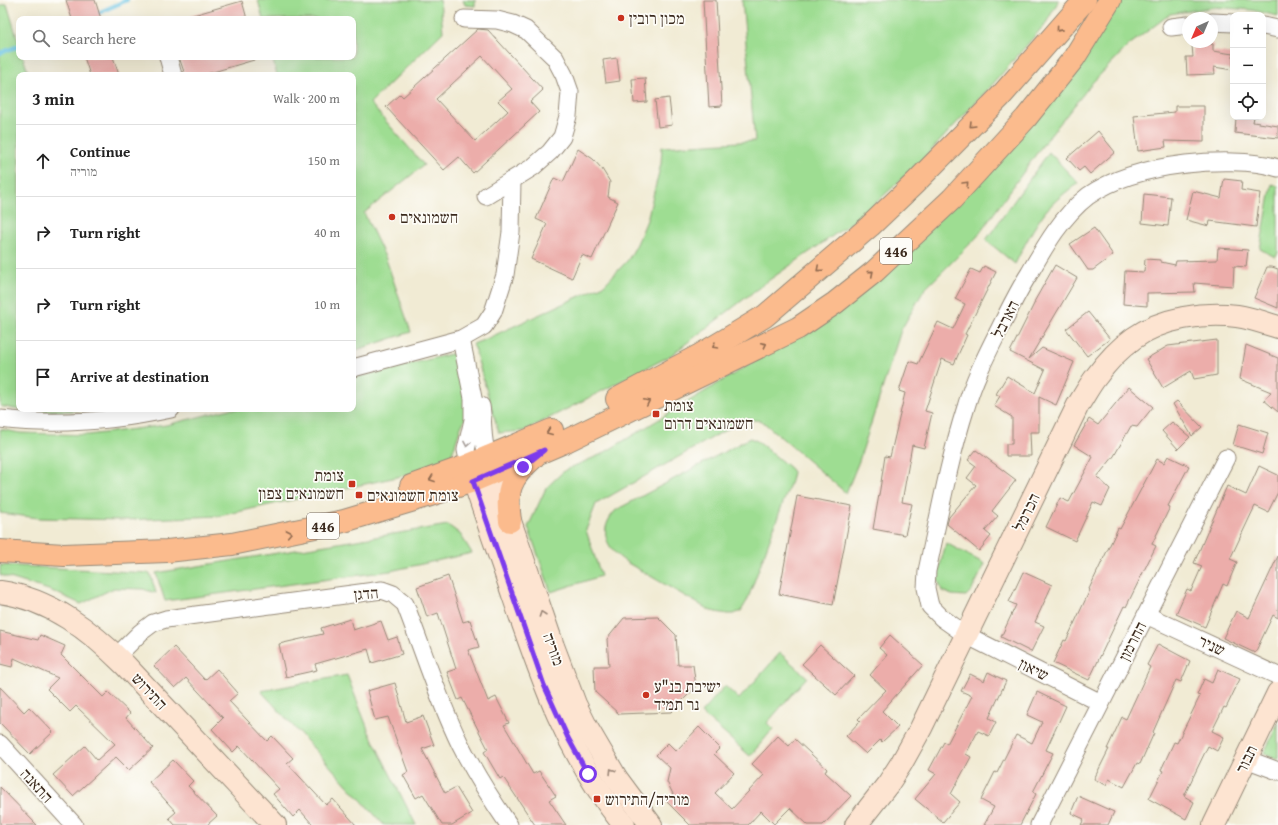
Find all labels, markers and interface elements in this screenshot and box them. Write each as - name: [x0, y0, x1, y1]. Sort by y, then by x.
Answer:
- place label: מכון רובין: [629, 6, 685, 30]
- north arrow: [1182, 12, 1218, 48]
- map controls: [1230, 12, 1266, 120]
- button: +: [1230, 12, 1266, 48]
- marker: מכון רובין: [616, 13, 626, 23]
- search box: [16, 16, 356, 60]
- one-way arrow: [1057, 25, 1064, 32]
- icon: search: [30, 27, 52, 49]
- text: Search here: [62, 28, 136, 49]
- button: −: [1230, 48, 1266, 84]
- button: locate: [1230, 84, 1266, 120]
- text: 3 min: [32, 86, 74, 111]
- text: Walk · 200 m: [273, 89, 340, 108]
- one-way arrow: [969, 120, 977, 128]
- text: Continue: [70, 141, 131, 162]
- icon: ahead: [32, 150, 54, 172]
- text: 150 m: [308, 151, 340, 170]
- text: מוריה: [70, 162, 97, 181]
- one-way arrow: [961, 181, 968, 189]
- place label: חשמונאים: [400, 205, 458, 229]
- marker: חשמונאים: [387, 212, 397, 222]
- icon: right: [32, 222, 54, 244]
- text: Turn right: [70, 222, 141, 243]
- text: 40 m: [314, 223, 340, 242]
- road number: 446: [880, 238, 912, 264]
- one-way arrow: [816, 265, 823, 272]
- one-way arrow: [867, 271, 874, 278]
- icon: right: [32, 294, 54, 316]
- text: Turn right: [70, 294, 141, 315]
- text: 10 m: [314, 295, 340, 314]
- street label: הארבל: [985, 296, 1025, 342]
- one-way arrow: [712, 342, 719, 349]
- one-way arrow: [759, 342, 767, 350]
- icon: arrive: [32, 366, 54, 388]
- text: Arrive at destination: [70, 366, 209, 387]
- place label: צומת חשמונאים דרום: [664, 393, 754, 435]
- one-way arrow: [642, 399, 650, 407]
- marker: צומת חשמונאים דרום: [651, 409, 661, 419]
- one-way arrow: [546, 427, 553, 435]
- one-way arrow: [463, 441, 472, 447]
- route end: [514, 458, 532, 476]
- place label: צומת חשמונאים צפון: [258, 463, 344, 505]
- one-way arrow: [428, 474, 435, 482]
- marker: צומת חשמונאים צפון: [347, 479, 357, 489]
- place label: צומת חשמונאים: [367, 483, 459, 507]
- street label: הכרמל: [1006, 489, 1046, 535]
- marker: צומת חשמונאים: [354, 490, 364, 500]
- road number: 446: [307, 513, 339, 539]
- one-way arrow: [286, 529, 292, 537]
- street label: הדגן: [353, 580, 379, 606]
- one-way arrow: [538, 611, 547, 618]
- street label: החרמון: [1112, 617, 1152, 665]
- street label: שניר: [1195, 628, 1229, 662]
- street label: מוריה: [537, 629, 571, 669]
- street label: שיאון: [1015, 651, 1053, 687]
- street label: התירוש: [126, 667, 174, 715]
- place label: ישיבת בנ"ע נר תמיד: [654, 674, 721, 716]
- marker: ישיבת בנ"ע נר תמיד: [641, 690, 651, 700]
- street label: תבור: [1229, 741, 1263, 777]
- street label: התאנה: [15, 762, 59, 808]
- route start: [579, 765, 597, 783]
- one-way arrow: [609, 768, 616, 775]
- place label: מוריה/התירוש: [605, 787, 689, 811]
- marker: מוריה/התירוש: [592, 794, 602, 804]

